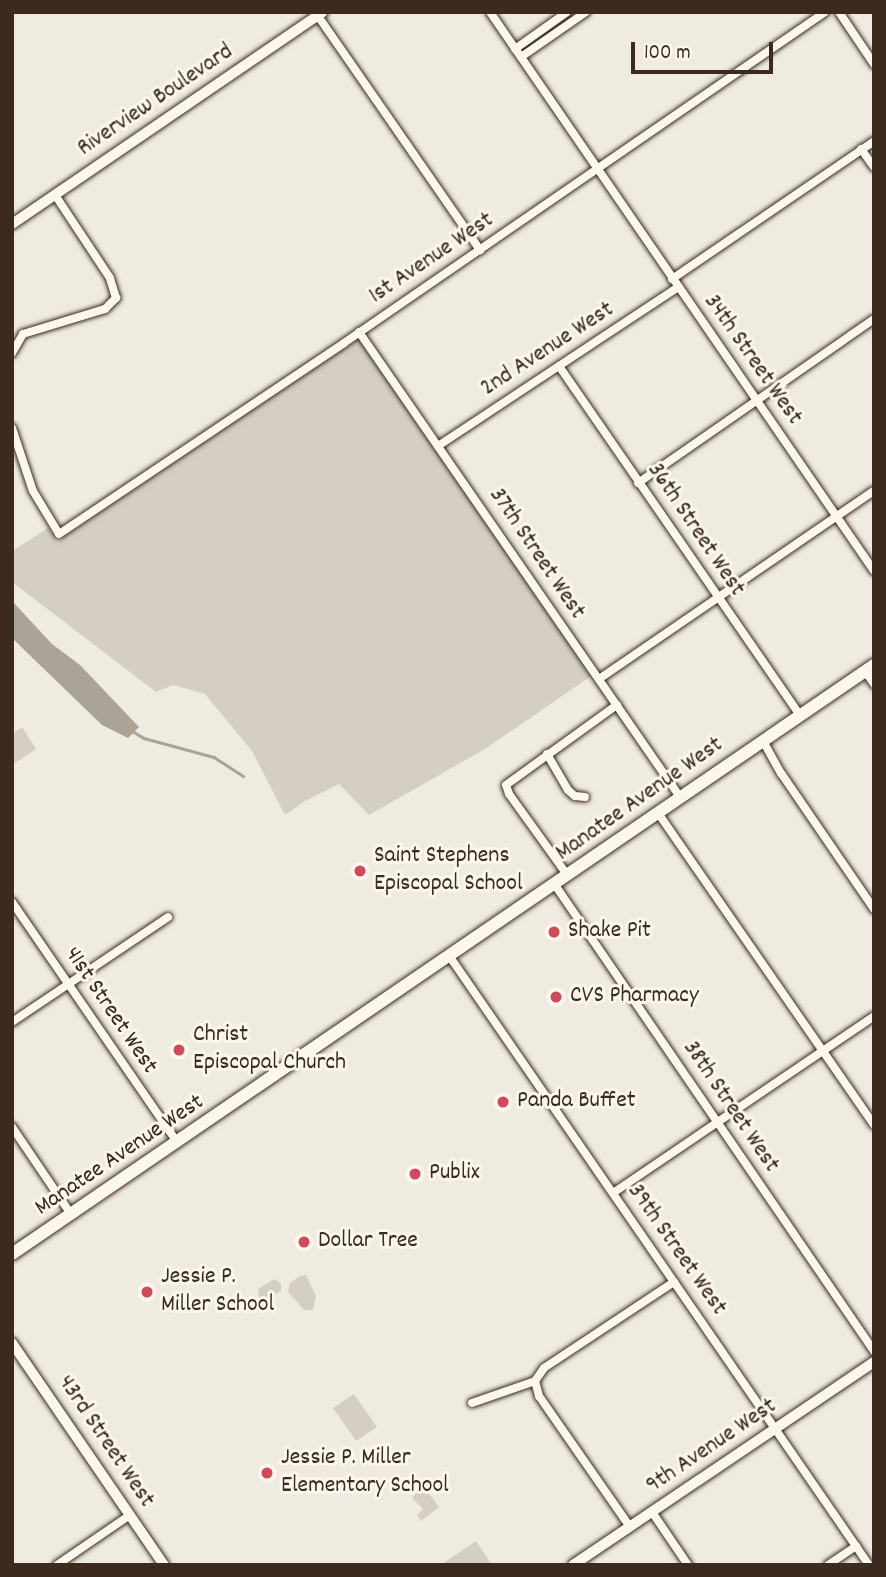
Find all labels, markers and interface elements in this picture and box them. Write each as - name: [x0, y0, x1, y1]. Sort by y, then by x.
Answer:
- scale bar: [634, 28, 776, 72]
- street label: Riverview Boulevard: [73, 38, 239, 164]
- text: 100 m: [644, 39, 691, 69]
- street label: 1st Avenue West: [364, 207, 500, 311]
- street label: 34th Street West: [696, 289, 808, 431]
- street label: 2nd Avenue West: [476, 296, 620, 404]
- street label: 36th Street West: [640, 458, 750, 602]
- street label: 37th Street West: [481, 483, 591, 625]
- street label: Manatee Avenue West: [551, 732, 729, 868]
- place label: Saint Stephens Episcopal School: [374, 843, 523, 899]
- marker: Saint Stephens Episcopal School: [352, 863, 368, 879]
- place label: Shake Pit: [568, 918, 651, 946]
- marker: Shake Pit: [546, 924, 562, 940]
- street label: 41st Street West: [57, 942, 163, 1080]
- place label: CVS Pharmacy: [570, 983, 699, 1011]
- marker: CVS Pharmacy: [548, 989, 564, 1005]
- place label: Christ Episcopal Church: [193, 1022, 346, 1078]
- street label: 38th Street West: [675, 1036, 785, 1178]
- marker: Christ Episcopal Church: [171, 1042, 187, 1058]
- place label: Panda Buffet: [517, 1088, 636, 1116]
- street label: Manatee Avenue West: [30, 1089, 210, 1223]
- marker: Panda Buffet: [495, 1094, 511, 1110]
- place label: Publix: [429, 1160, 480, 1188]
- marker: Publix: [407, 1166, 423, 1182]
- street label: 39th Street West: [620, 1179, 732, 1321]
- place label: Dollar Tree: [318, 1228, 418, 1256]
- marker: Dollar Tree: [296, 1234, 312, 1250]
- place label: Jessie P. Miller School: [161, 1264, 274, 1320]
- marker: Jessie P. Miller School: [139, 1284, 155, 1300]
- street label: 43rd Street West: [50, 1370, 160, 1514]
- street label: 9th Avenue West: [641, 1393, 783, 1501]
- place label: Jessie P. Miller Elementary School: [281, 1445, 449, 1501]
- marker: Jessie P. Miller Elementary School: [259, 1465, 275, 1481]

